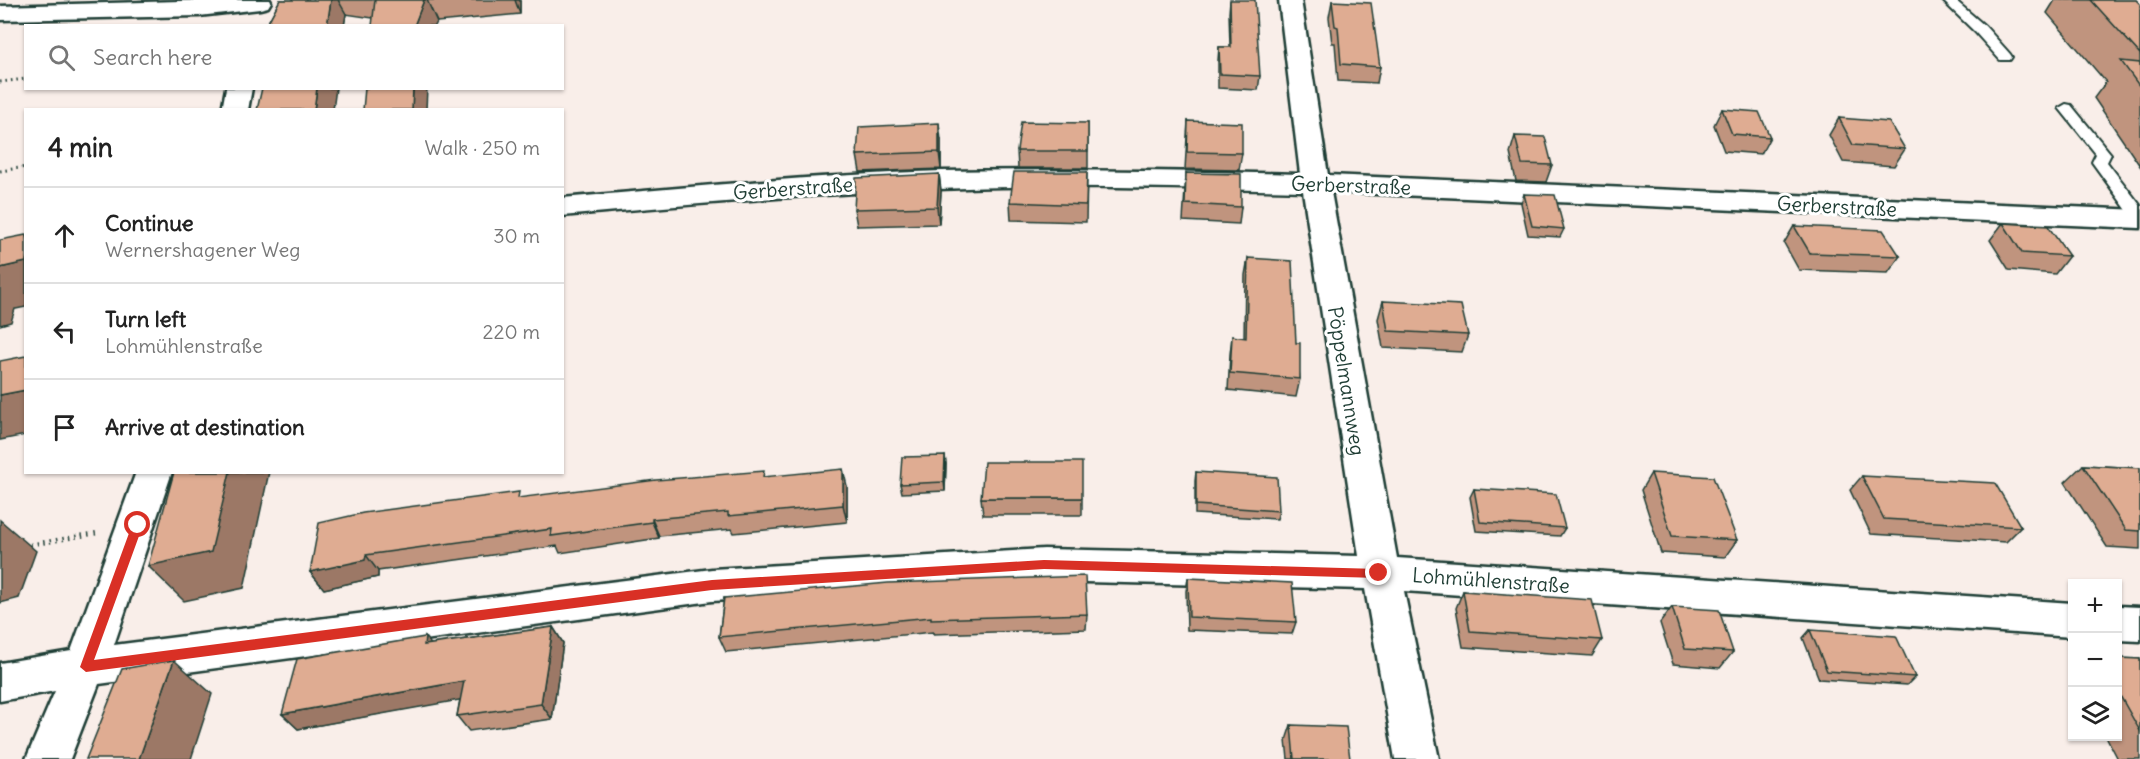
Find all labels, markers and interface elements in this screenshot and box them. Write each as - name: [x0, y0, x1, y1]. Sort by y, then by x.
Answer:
- search box: [24, 24, 564, 90]
- icon: search: [45, 41, 78, 74]
- text: Search here: [93, 43, 212, 71]
- text: 4 min: [48, 131, 113, 164]
- text: Walk · 250 m: [425, 135, 540, 160]
- street label: Gerberstraße: [1290, 170, 1412, 200]
- street label: Gerberstraße: [732, 171, 854, 205]
- street label: Gerberstraße: [1776, 190, 1898, 222]
- text: Continue: [105, 209, 194, 237]
- icon: ahead: [48, 219, 81, 252]
- text: 30 m: [493, 223, 540, 248]
- text: Wernershagener Weg: [105, 237, 300, 262]
- text: Turn left: [105, 305, 186, 333]
- street label: Pöppelmannweg: [1323, 305, 1371, 457]
- icon: left: [48, 315, 81, 348]
- text: 220 m: [483, 319, 540, 344]
- text: Lohmühlenstraße: [105, 333, 263, 358]
- icon: arrive: [48, 411, 81, 444]
- text: Arrive at destination: [105, 413, 305, 441]
- route start: [124, 511, 150, 537]
- route end: [1365, 559, 1391, 585]
- street label: Lohmühlenstraße: [1411, 562, 1571, 598]
- map controls: [2068, 579, 2122, 741]
- button: +: [2068, 579, 2122, 633]
- button: −: [2068, 633, 2122, 687]
- button: layers: [2068, 687, 2122, 741]

